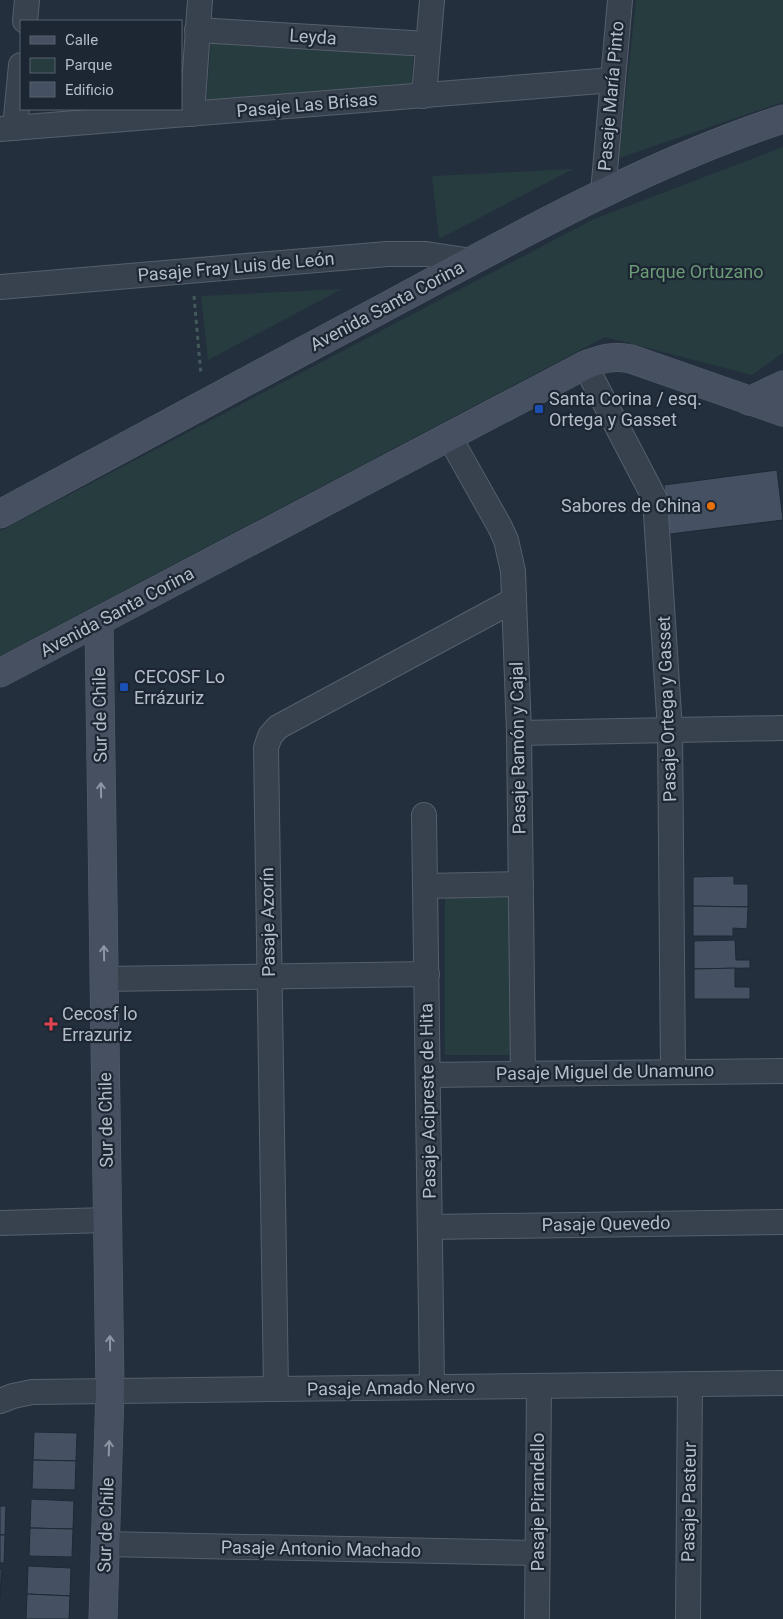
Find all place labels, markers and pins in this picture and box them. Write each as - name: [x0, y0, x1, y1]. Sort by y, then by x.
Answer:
- place label: Santa Corina / esq. Ortega y Gasset: [549, 388, 702, 430]
- marker: Santa Corina / esq. Ortega y Gasset: [533, 403, 545, 415]
- place label: Sabores de China: [561, 495, 701, 516]
- marker: Sabores de China: [705, 500, 717, 512]
- place label: CECOSF Lo Errázuriz: [134, 666, 225, 708]
- marker: CECOSF Lo Errázuriz: [118, 681, 130, 693]
- place label: Cecosf lo Errazuriz: [62, 1003, 138, 1045]
- marker: Cecosf lo Errazuriz: [44, 1017, 58, 1031]

